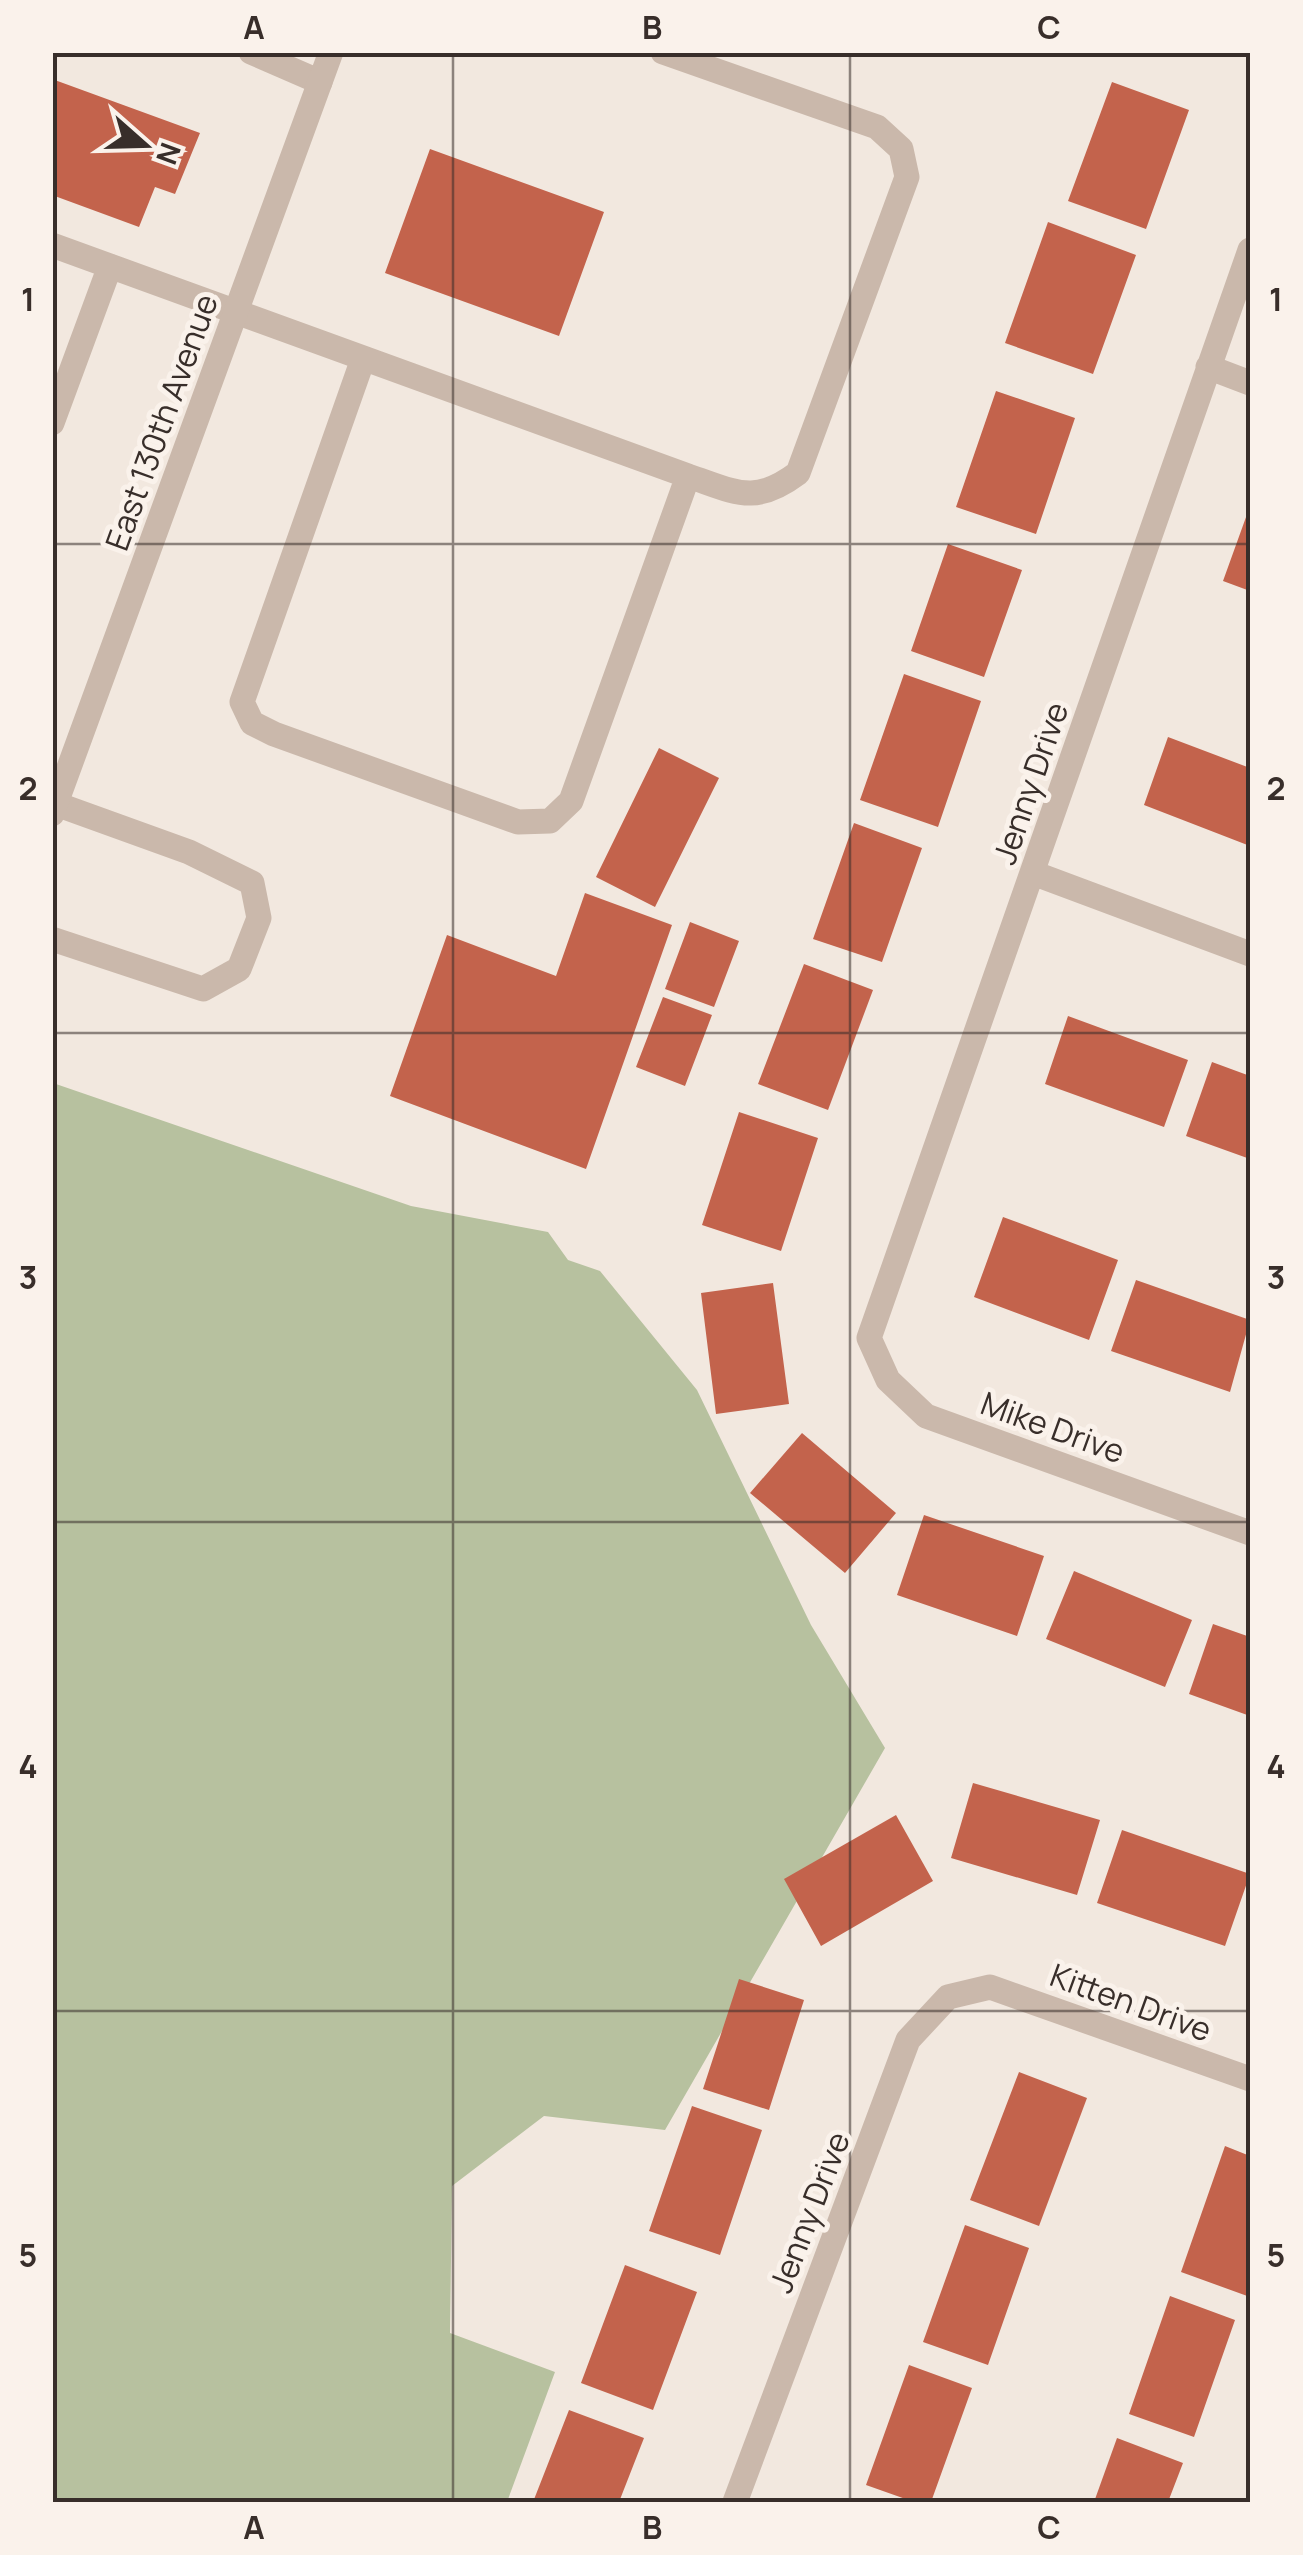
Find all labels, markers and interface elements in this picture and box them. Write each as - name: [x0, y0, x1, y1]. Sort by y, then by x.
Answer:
- text: A: [243, 5, 265, 49]
- text: B: [642, 5, 662, 49]
- text: C: [1037, 5, 1061, 49]
- north arrow: [95, 95, 195, 195]
- text: N: [148, 138, 191, 170]
- text: 1: [21, 277, 35, 321]
- text: 1: [1269, 277, 1283, 321]
- street label: East 130th Avenue: [94, 288, 228, 556]
- street label: Jenny Drive: [982, 696, 1078, 870]
- text: 2: [18, 766, 38, 810]
- text: 2: [1266, 766, 1286, 810]
- text: 3: [19, 1255, 37, 1299]
- text: 3: [1267, 1255, 1285, 1299]
- street label: Mike Drive: [975, 1381, 1131, 1473]
- text: 4: [18, 1744, 38, 1788]
- text: 4: [1266, 1744, 1286, 1788]
- street label: Kitten Drive: [1044, 1952, 1218, 2052]
- street label: Jenny Drive: [758, 2125, 860, 2299]
- text: 5: [19, 2233, 37, 2277]
- text: 5: [1267, 2233, 1285, 2277]
- text: A: [243, 2505, 265, 2549]
- text: B: [642, 2505, 662, 2549]
- text: C: [1037, 2505, 1061, 2549]

